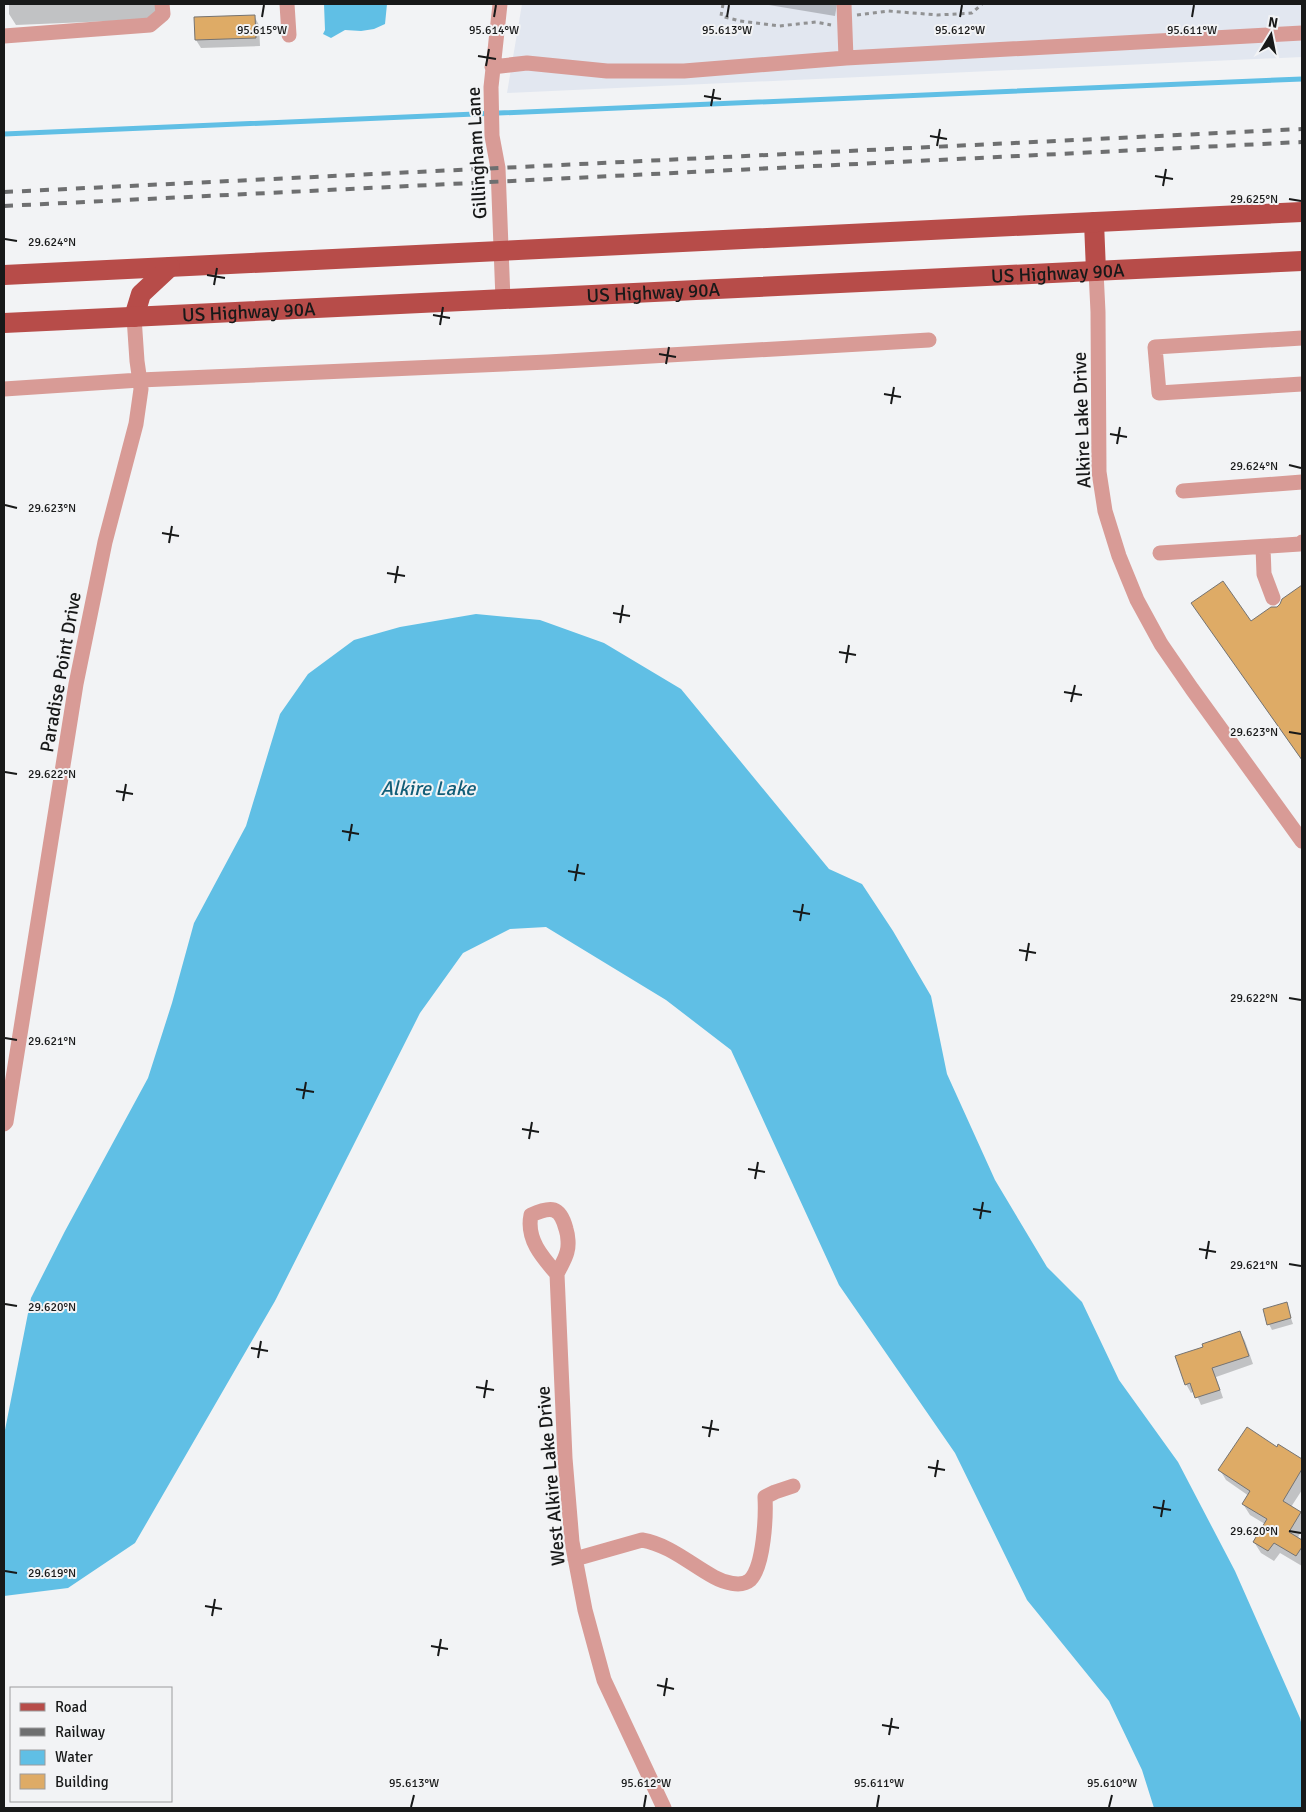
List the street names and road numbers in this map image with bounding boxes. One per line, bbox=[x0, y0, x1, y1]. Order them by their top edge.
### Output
street label: Gillingham Lane bbox=[462, 86, 492, 220]
street label: US Highway 90A bbox=[990, 258, 1126, 289]
street label: US Highway 90A bbox=[586, 278, 721, 308]
street label: US Highway 90A bbox=[181, 297, 317, 327]
street label: Alkire Lake Drive bbox=[1068, 351, 1096, 489]
street label: Paradise Point Drive bbox=[35, 590, 87, 754]
street label: West Alkire Lake Drive bbox=[531, 1385, 571, 1567]

